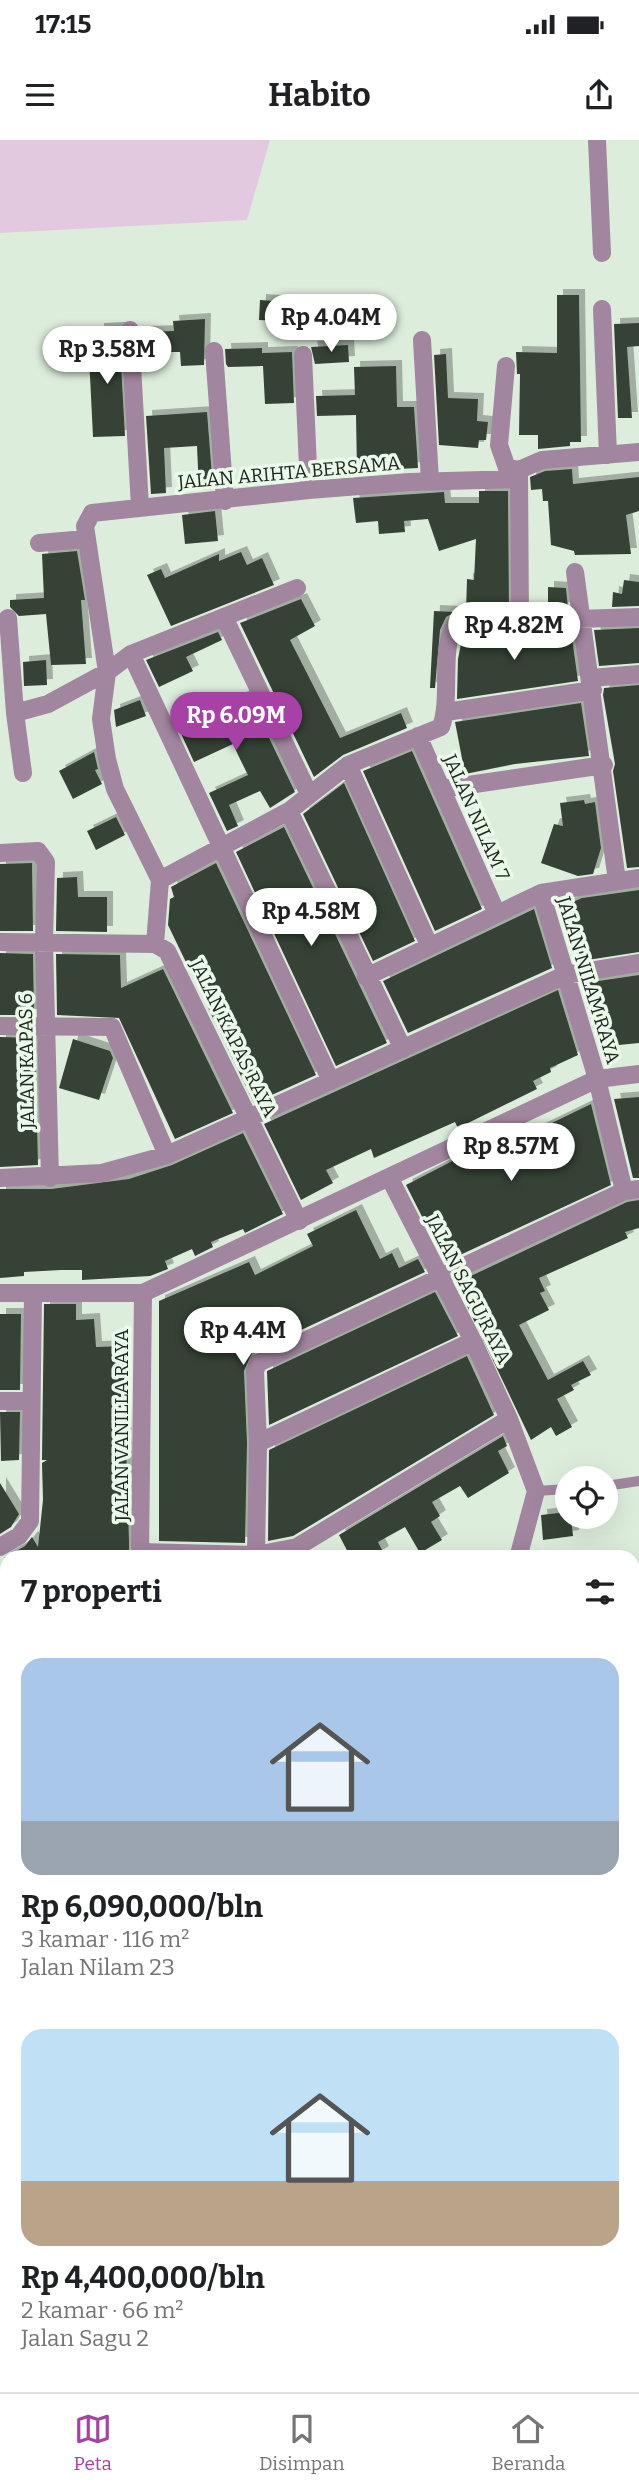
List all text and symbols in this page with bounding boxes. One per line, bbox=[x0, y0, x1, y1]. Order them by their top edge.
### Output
text: 17:15 bbox=[35, 9, 91, 40]
icon: menu bbox=[21, 76, 59, 114]
text: Habito bbox=[268, 76, 371, 114]
icon: share bbox=[580, 76, 618, 114]
pin: Rp 4.04M bbox=[259, 294, 403, 354]
text: Rp 4.04M bbox=[281, 303, 381, 331]
pin: Rp 3.58M bbox=[35, 327, 179, 386]
text: Rp 3.58M bbox=[58, 335, 156, 363]
street label: JALAN ARIHTA BERSAMA bbox=[176, 451, 402, 494]
pin: Rp 4.82M bbox=[442, 602, 586, 662]
text: Rp 4.82M bbox=[464, 611, 564, 639]
pin: Rp 6.09M bbox=[164, 692, 308, 752]
text: Rp 6.09M bbox=[186, 701, 286, 729]
street label: JALAN NILAM 7 bbox=[438, 750, 515, 884]
pin: Rp 4.58M bbox=[239, 888, 383, 948]
street label: JALAN NILAM RAYA bbox=[552, 893, 625, 1067]
text: Rp 4.58M bbox=[262, 897, 360, 925]
street label: JALAN KAPAS RAYA bbox=[185, 955, 282, 1121]
street label: JALAN KAPAS 6 bbox=[14, 993, 39, 1130]
pin: Rp 8.57M bbox=[439, 1124, 583, 1183]
text: Rp 8.57M bbox=[463, 1132, 559, 1160]
street label: JALAN SAGU RAYA bbox=[421, 1210, 516, 1368]
pin: Rp 4.4M bbox=[178, 1308, 308, 1367]
text: Rp 4.4M bbox=[200, 1316, 286, 1344]
street label: JALAN VANILLA RAYA bbox=[110, 1328, 133, 1522]
map controls bbox=[555, 1466, 618, 1529]
button: locate bbox=[555, 1466, 618, 1529]
icon: filters bbox=[581, 1573, 619, 1611]
text: 7 properti bbox=[21, 1574, 162, 1610]
icon: home bbox=[257, 1704, 383, 1830]
text: Rp 6,090,000/bln bbox=[21, 1889, 263, 1925]
text: 3 kamar · 116 m² bbox=[21, 1925, 189, 1953]
text: Jalan Nilam 23 bbox=[21, 1953, 175, 1981]
icon: home bbox=[257, 2075, 383, 2201]
text: Rp 4,400,000/bln bbox=[21, 2260, 265, 2296]
text: 2 kamar · 66 m² bbox=[21, 2296, 184, 2324]
text: Jalan Sagu 2 bbox=[21, 2324, 149, 2352]
tab: Peta bbox=[73, 2410, 112, 2475]
tab: Disimpan bbox=[259, 2410, 345, 2475]
tab: Beranda bbox=[491, 2410, 566, 2475]

